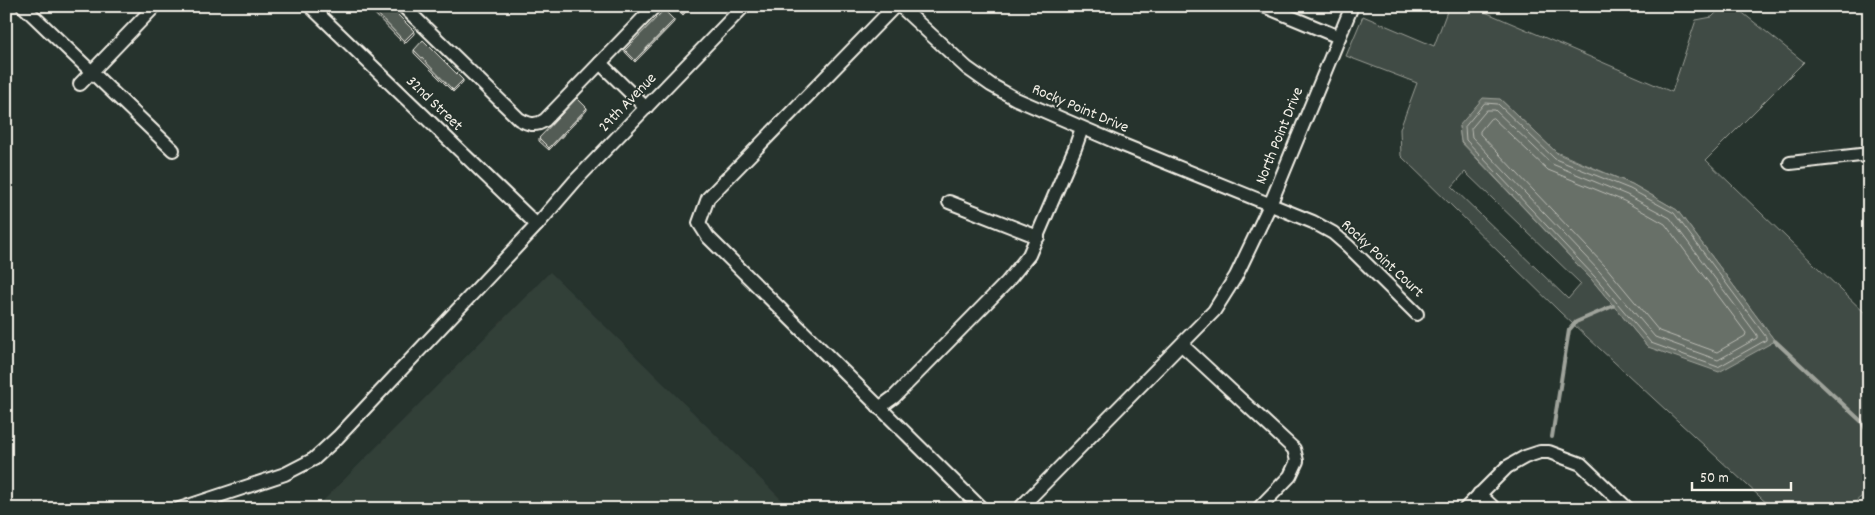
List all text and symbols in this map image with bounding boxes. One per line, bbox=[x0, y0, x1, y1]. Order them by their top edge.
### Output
street label: 29th Avenue bbox=[594, 68, 662, 138]
street label: 32nd Street bbox=[400, 71, 468, 137]
street label: Rocky Point Drive bbox=[1028, 78, 1132, 140]
street label: North Point Drive bbox=[1250, 84, 1310, 188]
street label: Rocky Point Court bbox=[1335, 214, 1429, 304]
scale bar bbox=[1692, 460, 1791, 492]
text: 50 m bbox=[1700, 468, 1729, 490]

